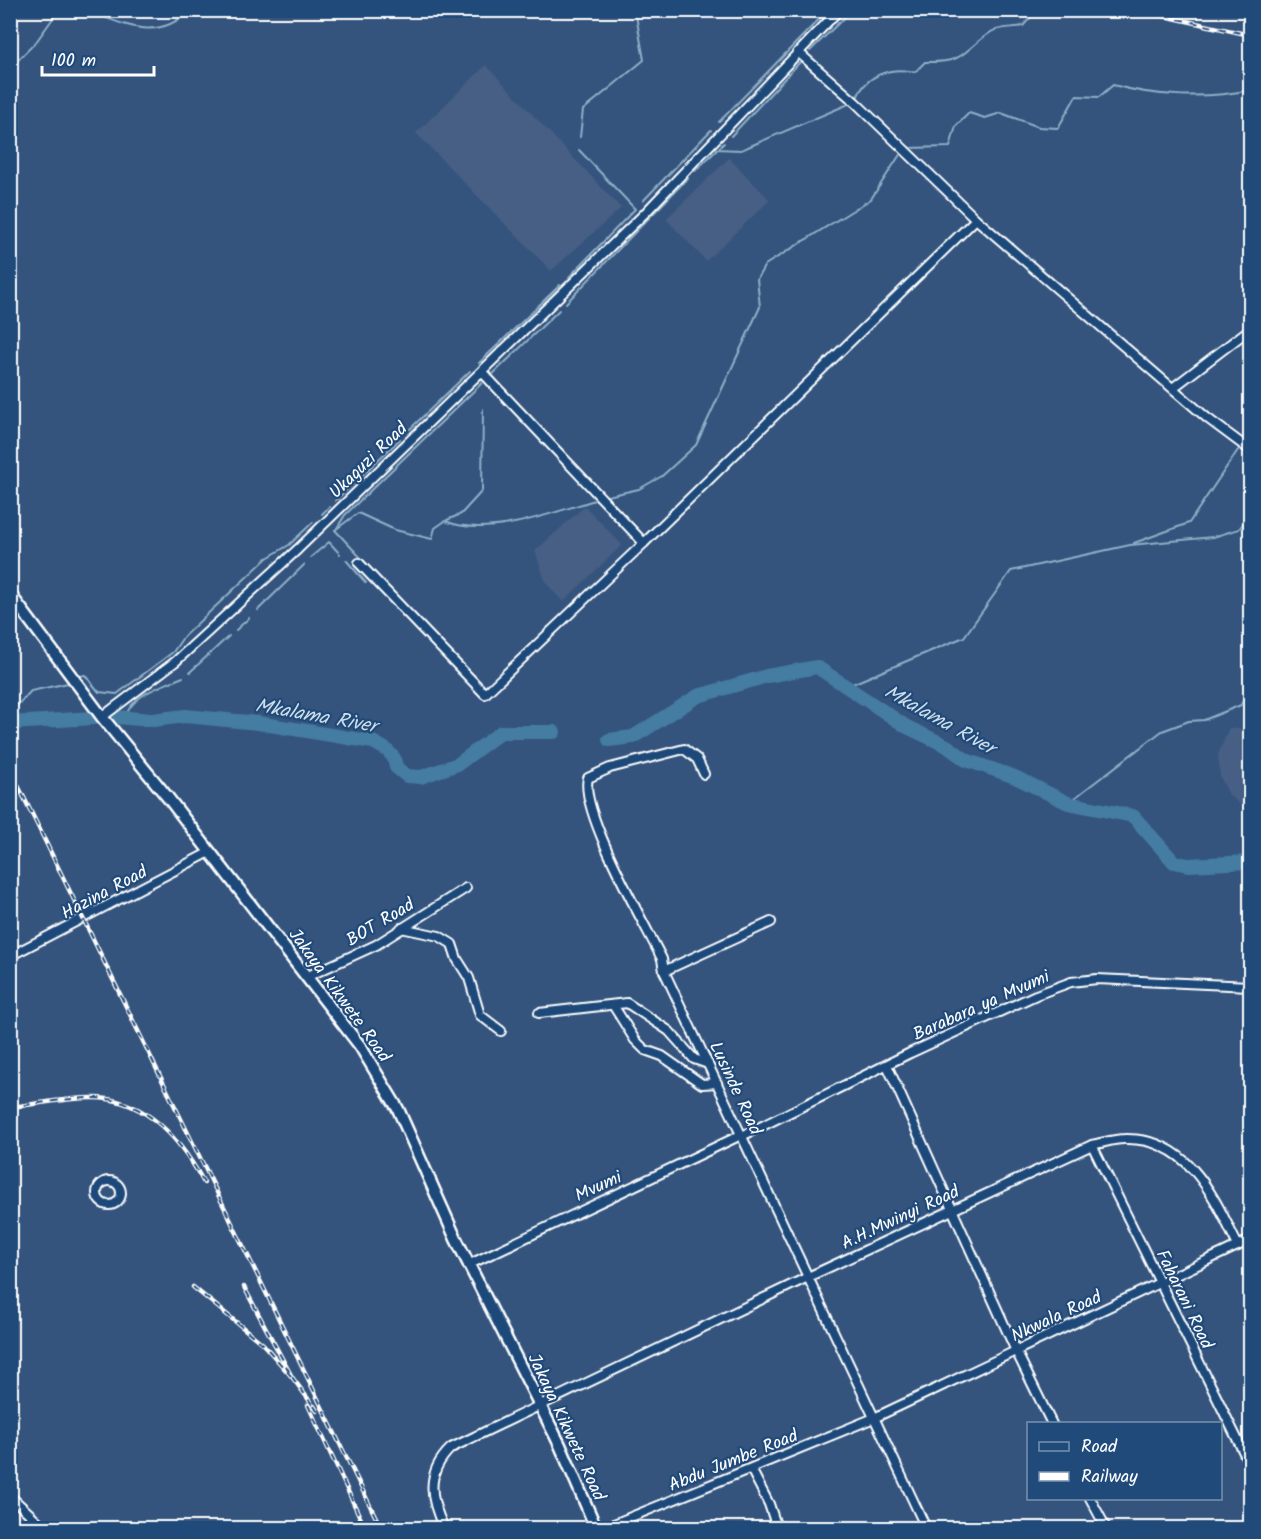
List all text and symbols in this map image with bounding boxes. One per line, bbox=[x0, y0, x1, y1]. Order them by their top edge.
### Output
scale bar bbox=[42, 39, 154, 77]
text: 100 m bbox=[51, 47, 96, 76]
street label: Ukaguzi Road bbox=[323, 415, 416, 506]
water label: Mkalama River bbox=[878, 677, 1004, 767]
water label: Mkalama River bbox=[252, 691, 383, 744]
street label: Hazina Road bbox=[56, 858, 154, 928]
street label: BOT Road bbox=[341, 891, 421, 955]
street label: Jakaya Kikwete Road bbox=[280, 923, 398, 1070]
street label: Barabara ya Mvumi bbox=[909, 963, 1055, 1050]
street label: Lusinde Road bbox=[700, 1037, 769, 1141]
street label: Mvumi bbox=[570, 1164, 628, 1211]
street label: A.H.Mwinyi Road bbox=[837, 1178, 966, 1258]
street label: Faharani Road bbox=[1147, 1245, 1221, 1355]
street label: Nkwala Road bbox=[1006, 1283, 1108, 1351]
street label: Jakaya Kikwete Road bbox=[519, 1349, 613, 1507]
street label: Abdu Jumbe Road bbox=[664, 1422, 804, 1501]
legend bbox=[1027, 1422, 1222, 1500]
text: Road bbox=[1081, 1433, 1118, 1462]
text: Railway bbox=[1081, 1463, 1138, 1492]

